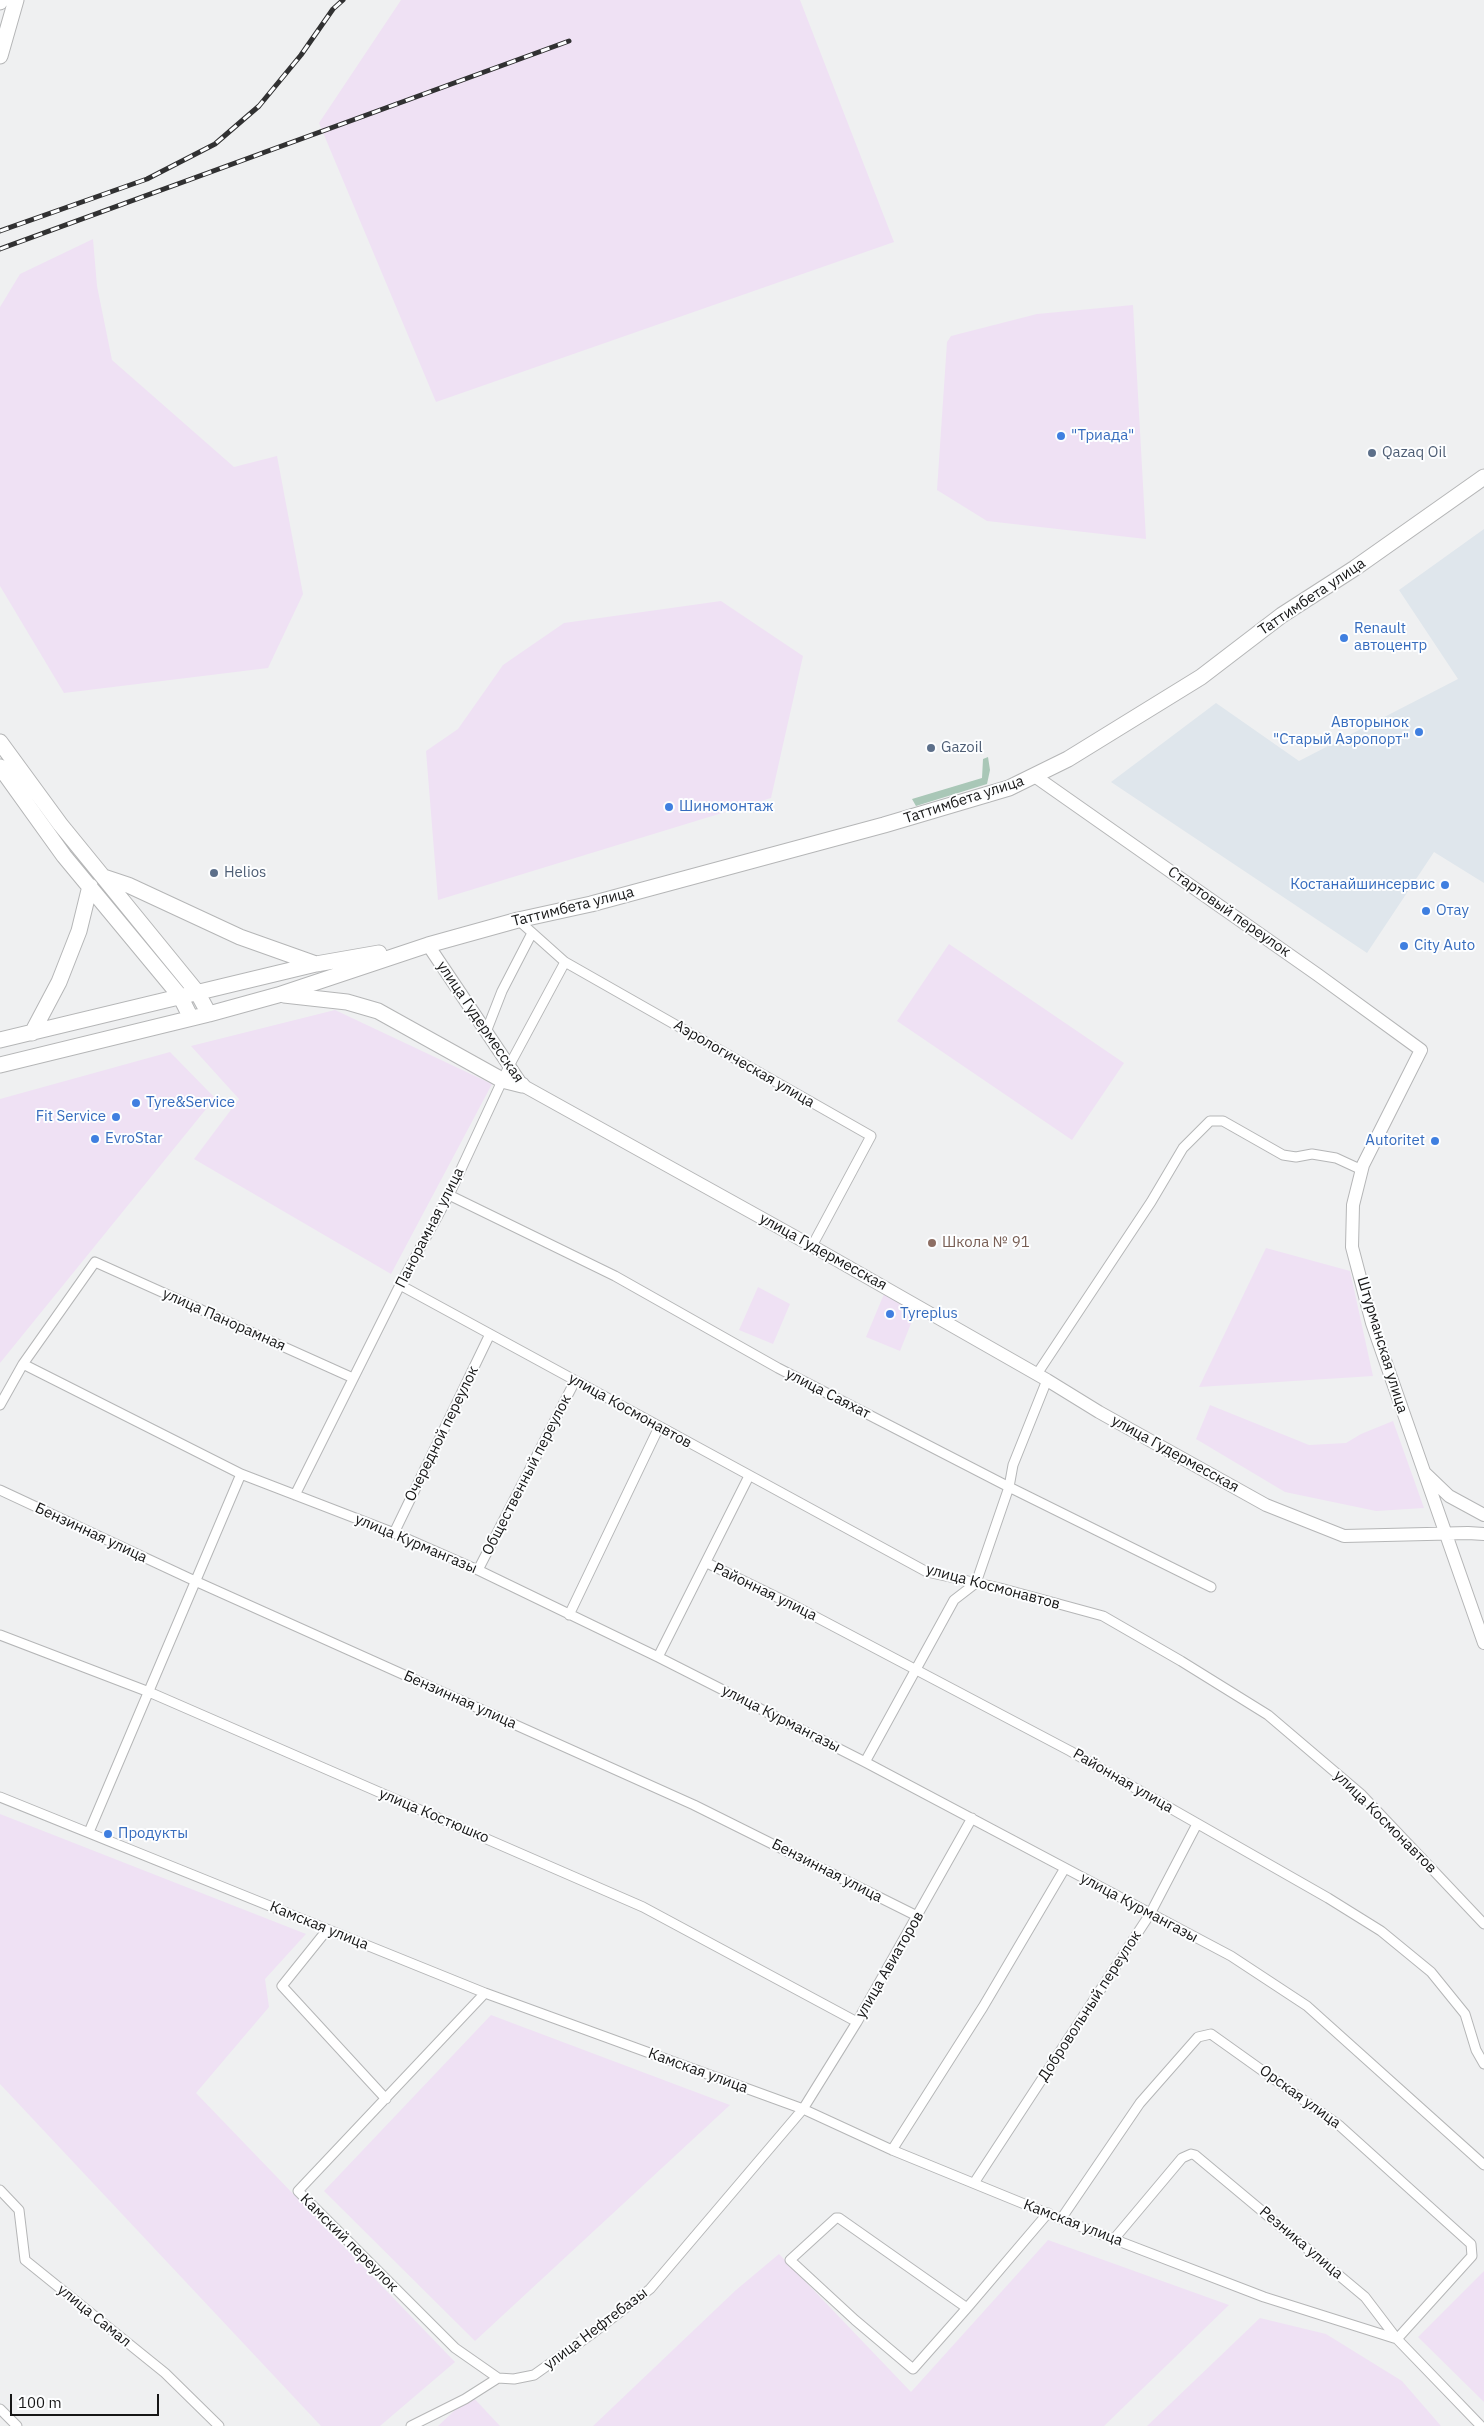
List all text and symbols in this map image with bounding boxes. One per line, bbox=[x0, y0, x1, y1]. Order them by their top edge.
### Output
place label: "Триада" bbox=[1071, 427, 1134, 445]
marker: "Триада" bbox=[1055, 430, 1067, 442]
place label: Qazaq Oil bbox=[1382, 444, 1446, 462]
marker: Qazaq Oil bbox=[1366, 447, 1378, 459]
street label: Таттимбета улица bbox=[1255, 555, 1369, 639]
place label: Renault автоцентр bbox=[1354, 620, 1427, 655]
marker: Renault автоцентр bbox=[1338, 632, 1350, 644]
place label: Авторынок "Старый Аэропорт" bbox=[1273, 714, 1409, 749]
marker: Авторынок "Старый Аэропорт" bbox=[1413, 726, 1425, 738]
place label: Gazoil bbox=[941, 739, 982, 757]
marker: Gazoil bbox=[925, 742, 937, 754]
street label: Таттимбета улица bbox=[902, 772, 1026, 828]
place label: Шиномонтаж bbox=[679, 798, 773, 816]
marker: Шиномонтаж bbox=[663, 801, 675, 813]
street label: Стартовый переулок bbox=[1164, 863, 1294, 961]
place label: Helios bbox=[224, 864, 266, 882]
marker: Helios bbox=[208, 867, 220, 879]
place label: Костанайшинсервис bbox=[1290, 876, 1435, 894]
marker: Костанайшинсервис bbox=[1439, 879, 1451, 891]
street label: Таттимбета улица bbox=[510, 883, 636, 931]
place label: Отау bbox=[1436, 902, 1469, 920]
marker: Отау bbox=[1420, 905, 1432, 917]
place label: City Auto bbox=[1414, 937, 1475, 955]
marker: City Auto bbox=[1398, 940, 1410, 952]
street label: улица Гудермесская bbox=[433, 958, 527, 1086]
street label: Аэрологическая улица bbox=[670, 1016, 818, 1112]
place label: Tyre&Service bbox=[146, 1094, 235, 1112]
marker: Tyre&Service bbox=[130, 1097, 142, 1109]
place label: Fit Service bbox=[36, 1108, 106, 1126]
marker: Fit Service bbox=[110, 1111, 122, 1123]
place label: EvroStar bbox=[105, 1130, 162, 1148]
place label: Autoritet bbox=[1365, 1132, 1425, 1150]
marker: EvroStar bbox=[89, 1133, 101, 1145]
marker: Autoritet bbox=[1429, 1135, 1441, 1147]
street label: Панорамная улица bbox=[392, 1165, 468, 1291]
street label: улица Гудермесская bbox=[756, 1209, 890, 1295]
place label: Школа № 91 bbox=[942, 1234, 1030, 1252]
marker: Школа № 91 bbox=[926, 1237, 938, 1249]
street label: Штурманская улица bbox=[1353, 1275, 1411, 1415]
street label: улица Панорамная bbox=[160, 1285, 288, 1355]
place label: Tyreplus bbox=[900, 1305, 958, 1323]
marker: Tyreplus bbox=[884, 1308, 896, 1320]
street label: Очередной переулок bbox=[401, 1363, 483, 1505]
street label: улица Саяхат bbox=[783, 1365, 873, 1423]
street label: улица Космонавтов bbox=[565, 1370, 695, 1452]
street label: Общественный переулок bbox=[479, 1392, 575, 1558]
street label: улица Гудермесская bbox=[1108, 1411, 1242, 1497]
street label: Бензинная улица bbox=[32, 1499, 150, 1567]
street label: улица Курмангазы bbox=[352, 1510, 480, 1578]
street label: Районная улица bbox=[710, 1559, 820, 1625]
street label: улица Космонавтов bbox=[924, 1560, 1062, 1614]
street label: Бензинная улица bbox=[401, 1667, 519, 1733]
street label: улица Курмангазы bbox=[719, 1681, 843, 1757]
street label: Районная улица bbox=[1070, 1745, 1176, 1817]
street label: улица Космонавтов bbox=[1330, 1767, 1440, 1877]
street label: улица Костюшко bbox=[376, 1785, 492, 1847]
place label: Продукты bbox=[118, 1825, 188, 1843]
marker: Продукты bbox=[102, 1828, 114, 1840]
street label: Бензинная улица bbox=[769, 1835, 885, 1907]
street label: улица Курмангазы bbox=[1077, 1869, 1201, 1947]
street label: Камская улица bbox=[267, 1898, 371, 1954]
street label: улица Авиаторов bbox=[852, 1908, 928, 2022]
street label: Добровольный переулок bbox=[1035, 1927, 1145, 2085]
street label: Камская улица bbox=[646, 2045, 750, 2097]
street label: Орская улица bbox=[1256, 2061, 1344, 2133]
street label: Камский переулок bbox=[296, 2190, 402, 2296]
street label: Камская улица bbox=[1021, 2196, 1125, 2250]
street label: Резника улица bbox=[1256, 2203, 1346, 2283]
street label: улица Самал bbox=[54, 2281, 134, 2351]
street label: улица Нефтебазы bbox=[541, 2284, 651, 2374]
scale bar bbox=[12, 2384, 161, 2416]
text: 100 m bbox=[18, 2393, 62, 2412]

